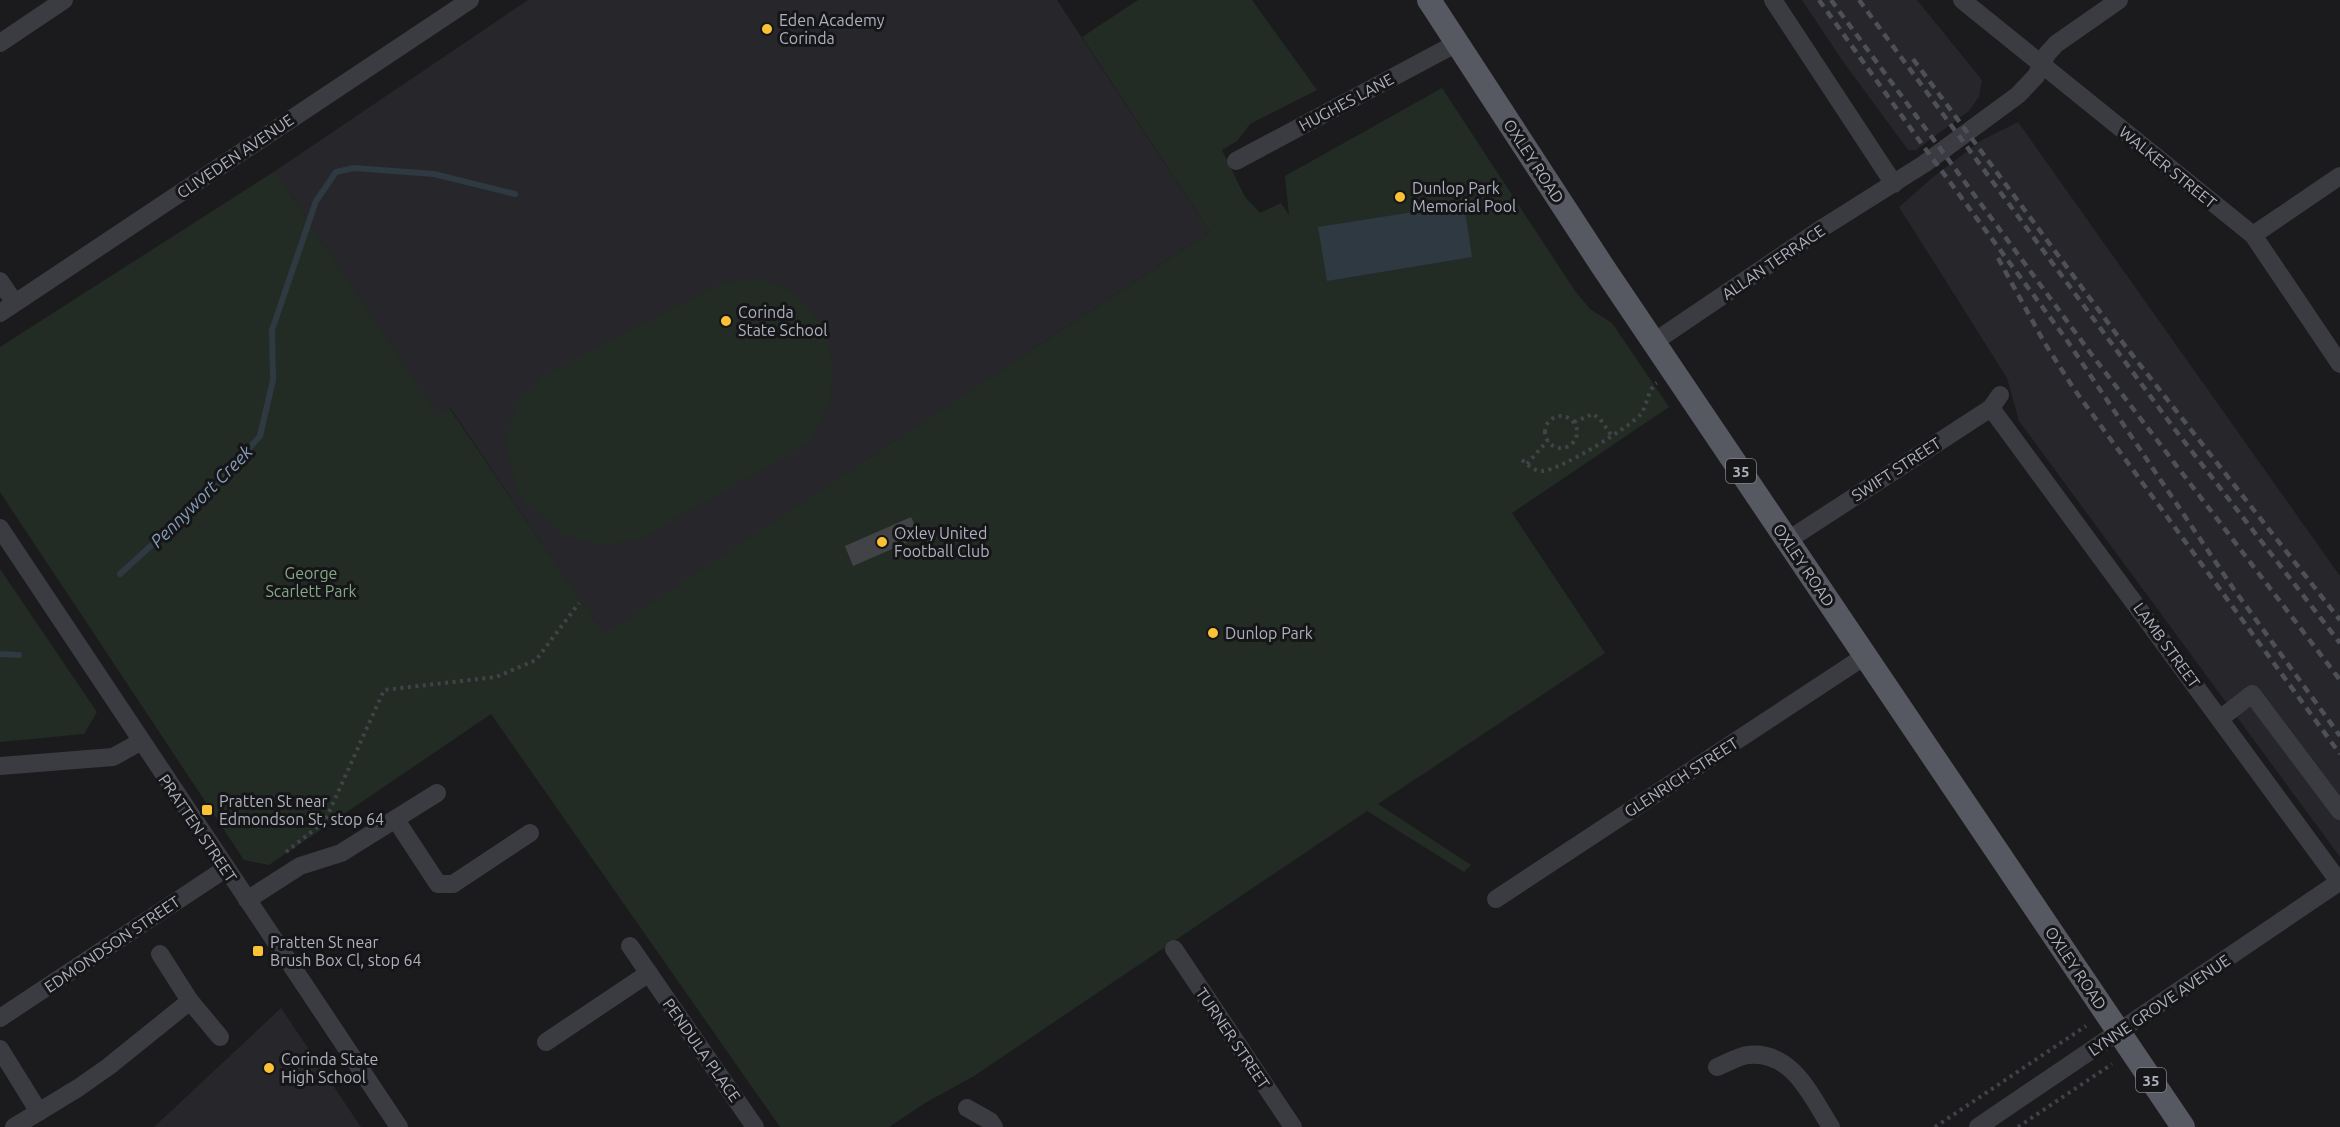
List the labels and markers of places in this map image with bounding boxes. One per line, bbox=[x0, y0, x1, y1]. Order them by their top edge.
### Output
place label: Eden Academy Corinda bbox=[779, 11, 885, 47]
marker: Eden Academy Corinda bbox=[760, 22, 774, 36]
place label: Dunlop Park Memorial Pool bbox=[1412, 179, 1516, 215]
marker: Dunlop Park Memorial Pool bbox=[1393, 190, 1407, 204]
place label: Corinda State School bbox=[738, 303, 828, 339]
marker: Corinda State School bbox=[719, 314, 733, 328]
place label: Oxley United Football Club bbox=[894, 524, 990, 560]
marker: Oxley United Football Club bbox=[875, 535, 889, 549]
place label: Dunlop Park bbox=[1225, 624, 1313, 642]
marker: Dunlop Park bbox=[1206, 626, 1220, 640]
place label: Pratten St near Edmondson St, stop 64 bbox=[219, 792, 384, 828]
marker: Pratten St near Edmondson St, stop 64 bbox=[200, 803, 214, 817]
place label: Pratten St near Brush Box Cl, stop 64 bbox=[270, 933, 422, 969]
marker: Pratten St near Brush Box Cl, stop 64 bbox=[251, 944, 265, 958]
place label: Corinda State High School bbox=[281, 1050, 378, 1086]
marker: Corinda State High School bbox=[262, 1061, 276, 1075]

